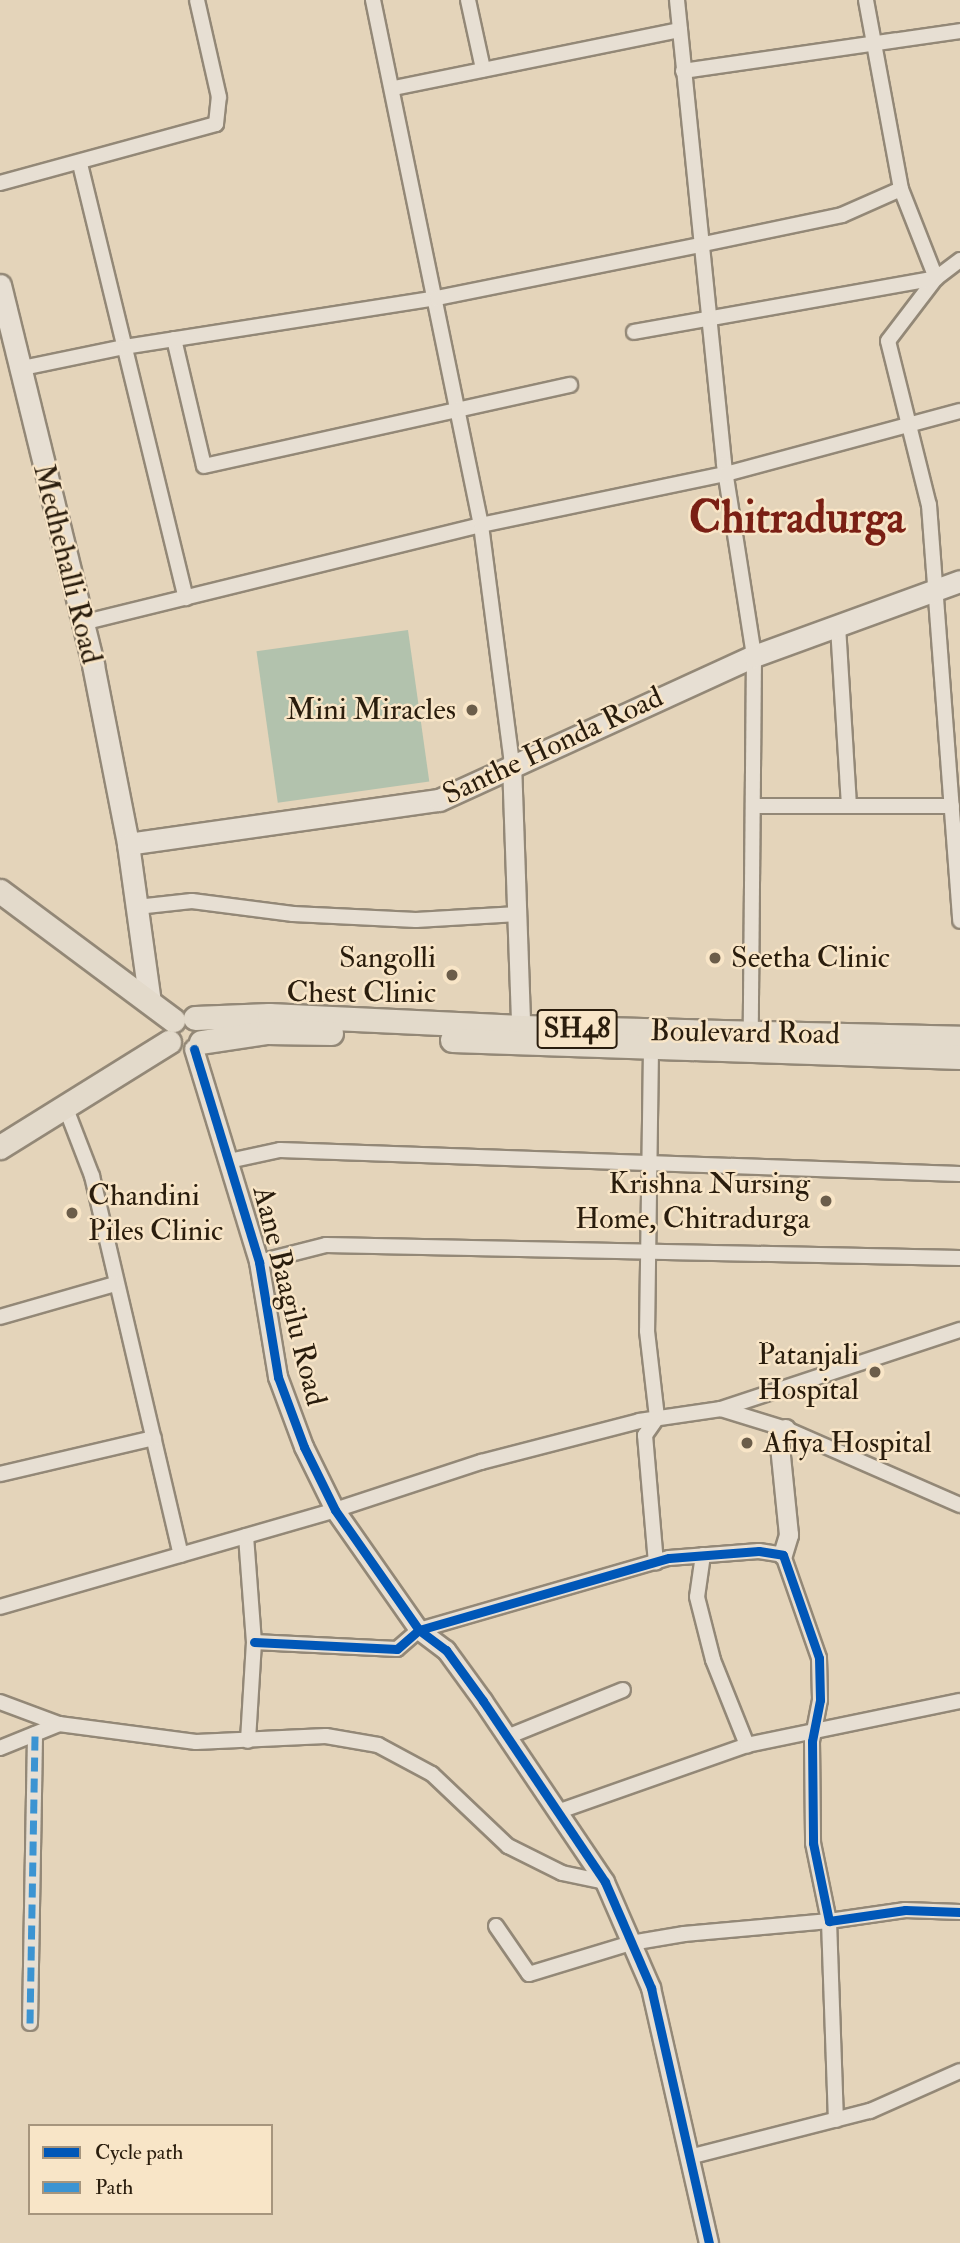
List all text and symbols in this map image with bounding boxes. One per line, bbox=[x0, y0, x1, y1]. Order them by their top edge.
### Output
street label: Medhehalli Road bbox=[25, 460, 109, 668]
district label: Chitradurga bbox=[689, 493, 905, 545]
street label: Santhe Honda Road bbox=[437, 679, 669, 813]
place label: Mini Miracles bbox=[286, 692, 456, 728]
marker: Mini Miracles bbox=[462, 700, 482, 720]
place label: Sangolli Chest Clinic bbox=[286, 940, 436, 1010]
place label: Seetha Clinic bbox=[731, 940, 890, 976]
marker: Seetha Clinic bbox=[705, 948, 725, 968]
marker: Sangolli Chest Clinic bbox=[442, 965, 462, 985]
road number: SH48 bbox=[535, 1004, 619, 1054]
street label: Boulevard Road bbox=[650, 1013, 840, 1053]
place label: Krishna Nursing Home, Chitradurga bbox=[575, 1166, 810, 1236]
place label: Chandini Piles Clinic bbox=[88, 1178, 223, 1248]
street label: Aane Baagilu Road bbox=[244, 1183, 334, 1409]
marker: Krishna Nursing Home, Chitradurga bbox=[816, 1191, 836, 1211]
marker: Chandini Piles Clinic bbox=[62, 1203, 82, 1223]
place label: Patanjali Hospital bbox=[757, 1337, 859, 1408]
marker: Patanjali Hospital bbox=[865, 1362, 885, 1382]
place label: Afiya Hospital bbox=[763, 1425, 932, 1461]
marker: Afiya Hospital bbox=[737, 1433, 757, 1453]
legend bbox=[28, 2124, 273, 2215]
text: Cycle path bbox=[95, 2139, 183, 2166]
text: Path bbox=[95, 2174, 133, 2201]

